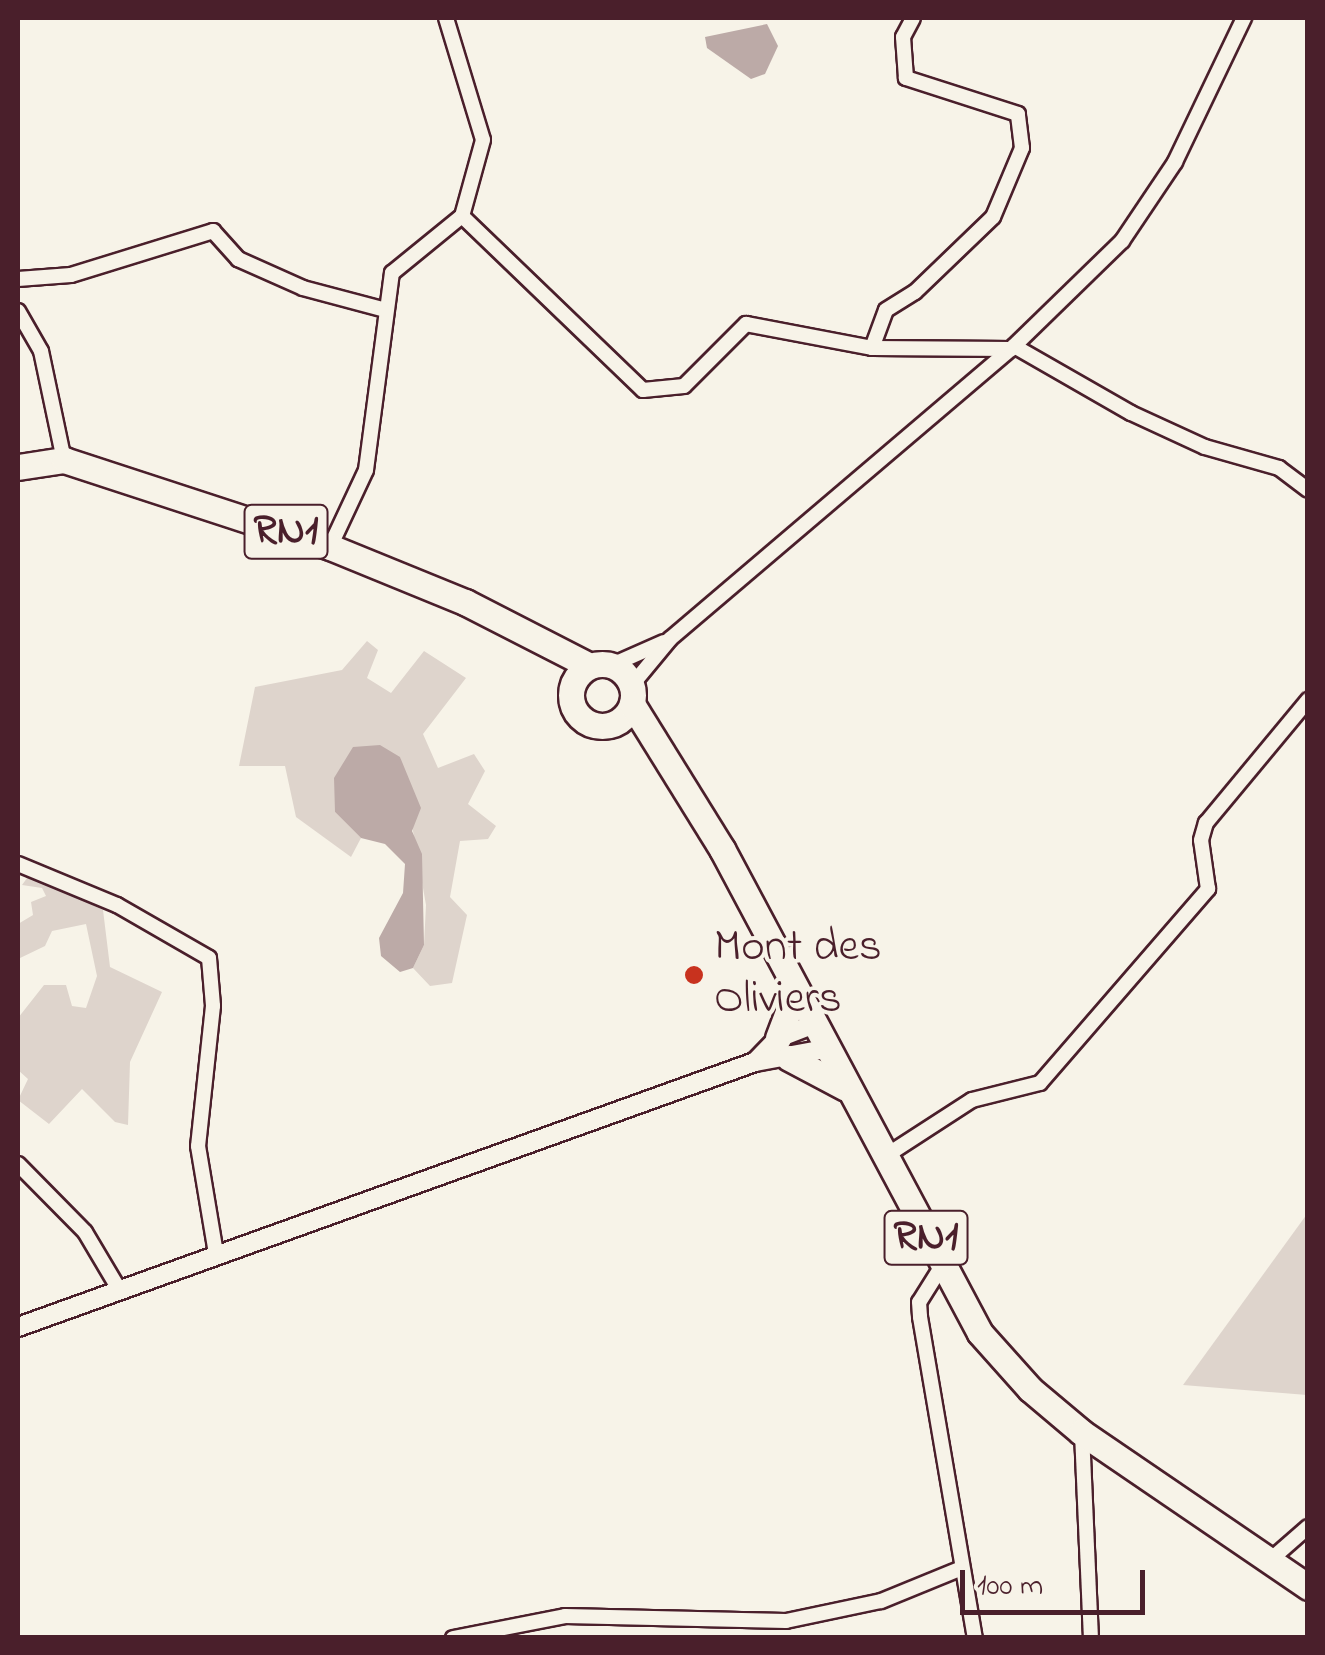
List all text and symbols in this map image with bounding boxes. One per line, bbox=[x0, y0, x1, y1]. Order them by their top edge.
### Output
road number: RN1 bbox=[244, 495, 328, 569]
place label: Mont des Oliviers bbox=[714, 922, 882, 1028]
marker: Mont des Oliviers bbox=[683, 964, 705, 986]
road number: RN1 bbox=[884, 1201, 968, 1275]
scale bar bbox=[965, 1550, 1150, 1612]
text: 100 m bbox=[977, 1565, 1043, 1609]

